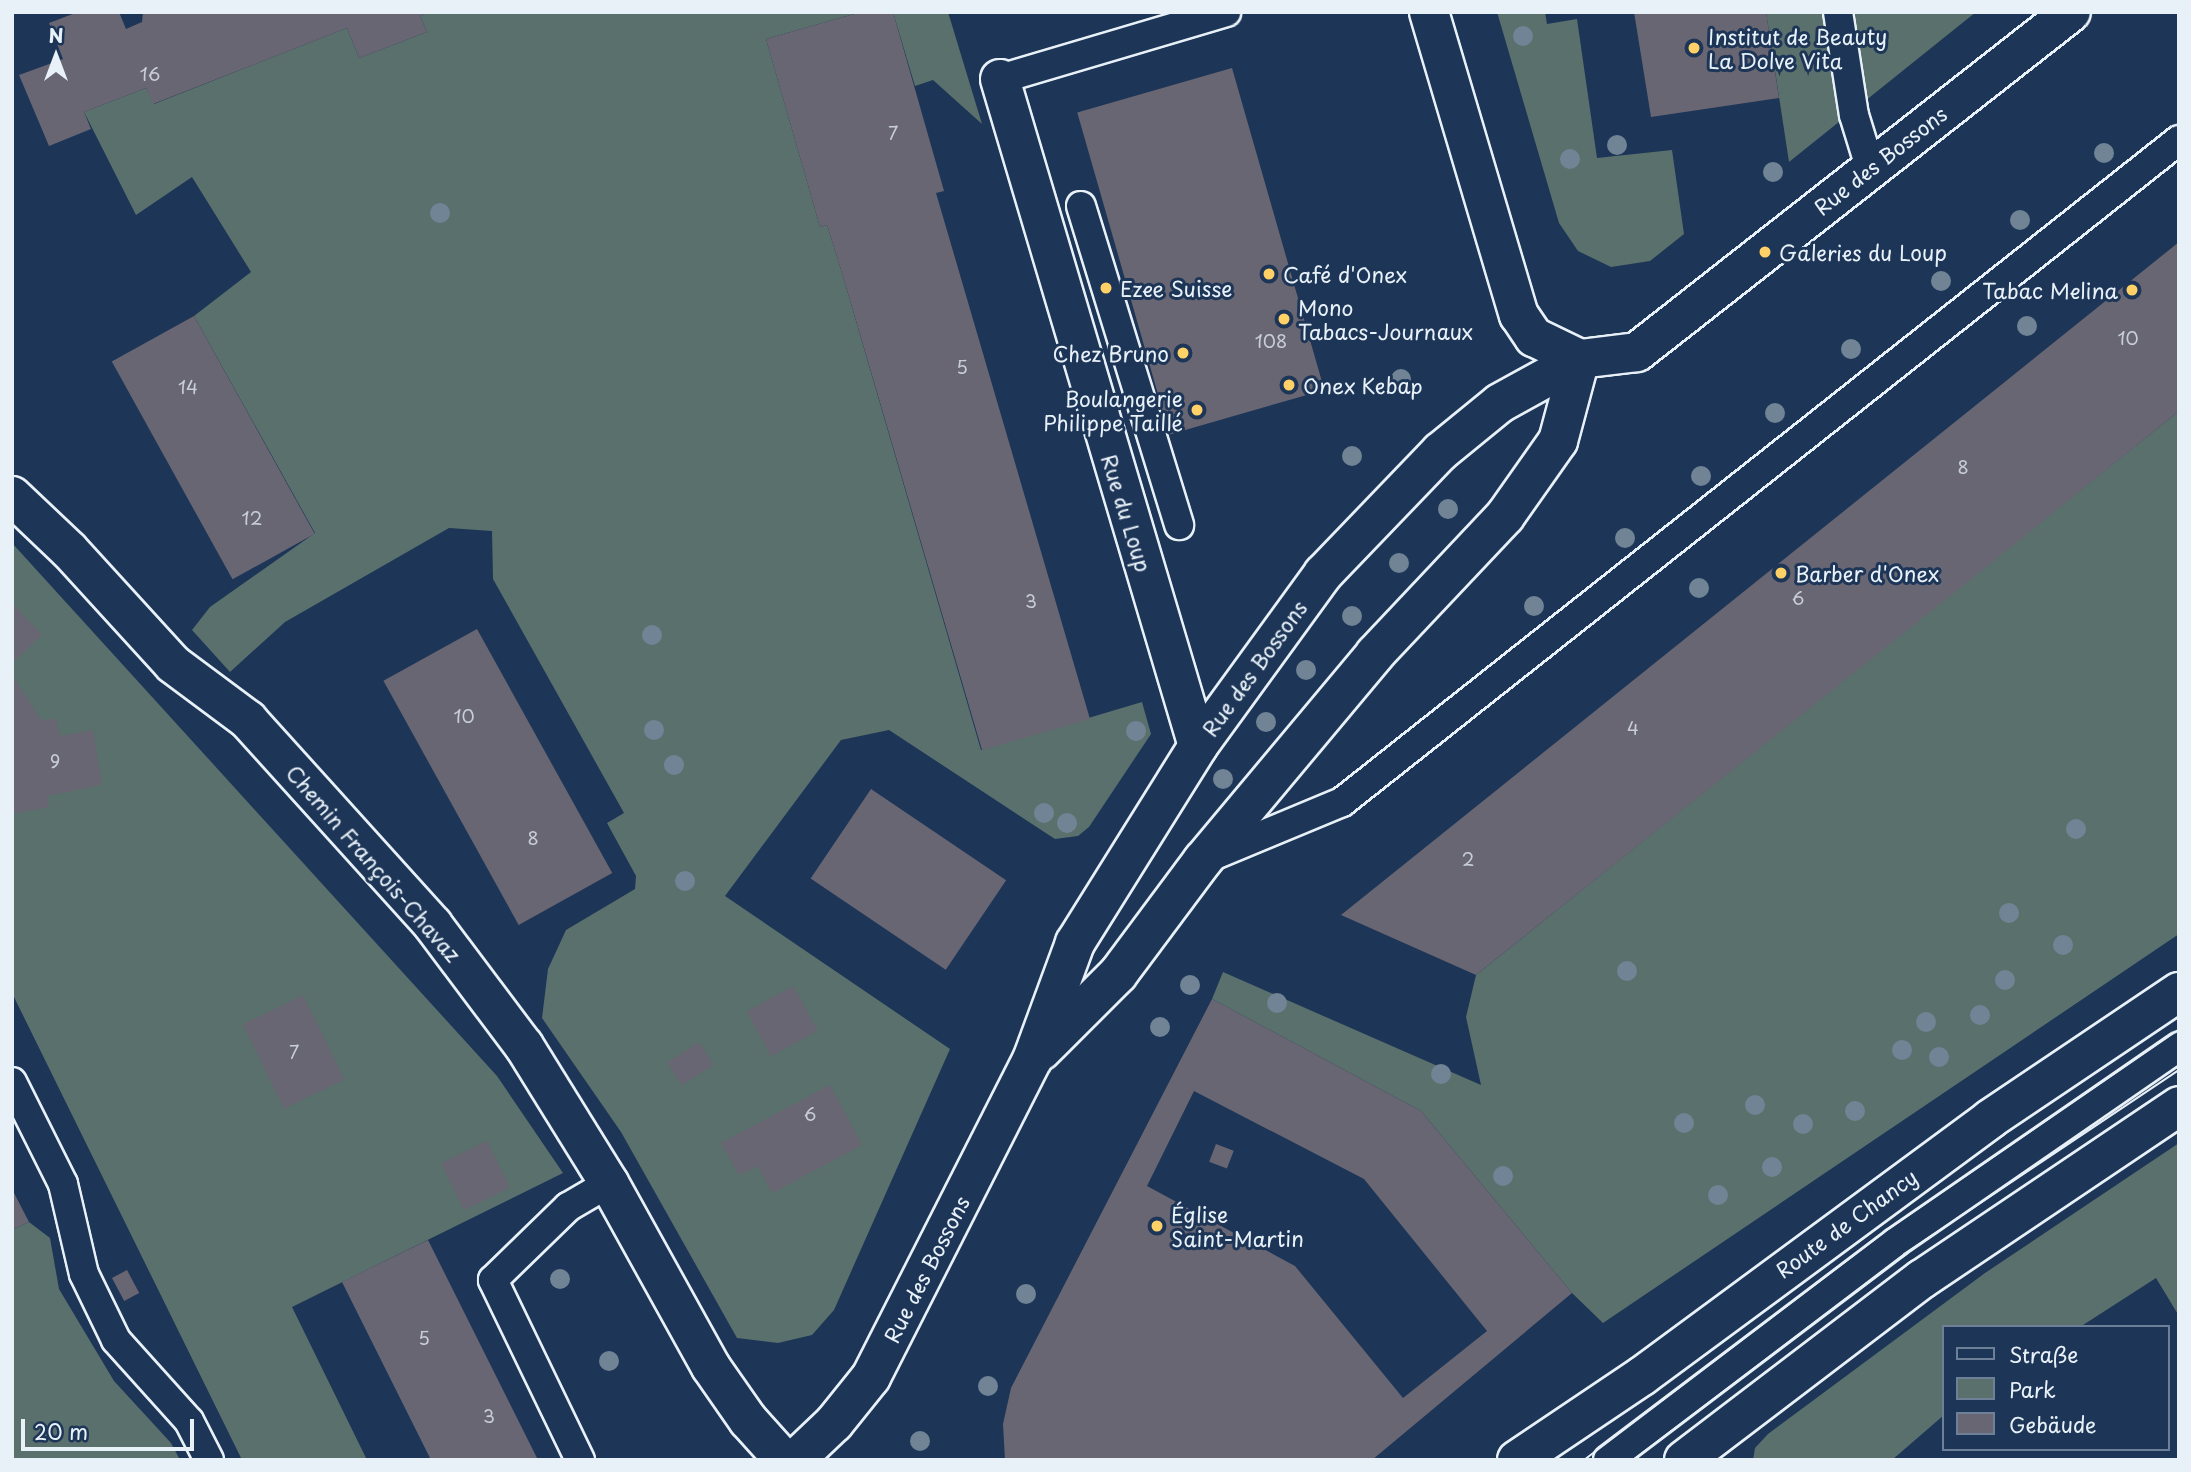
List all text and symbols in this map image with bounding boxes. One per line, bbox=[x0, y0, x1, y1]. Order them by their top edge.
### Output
north arrow bbox=[21, 21, 91, 91]
text: N bbox=[48, 21, 64, 49]
place label: Institut de Beauty La Dolve Vita bbox=[1708, 23, 1890, 73]
marker: Institut de Beauty La Dolve Vita bbox=[1686, 40, 1702, 56]
house number: 16 bbox=[140, 63, 160, 85]
street label: Rue des Bossons bbox=[1807, 99, 1953, 221]
house number: 7 bbox=[888, 122, 898, 144]
place label: Galeries du Loup bbox=[1779, 239, 1949, 265]
marker: Galeries du Loup bbox=[1757, 244, 1773, 260]
place label: Café d'Onex bbox=[1283, 261, 1406, 287]
marker: Café d'Onex bbox=[1261, 266, 1277, 282]
place label: Ezee Suisse bbox=[1120, 275, 1235, 301]
place label: Tabac Melina bbox=[1983, 277, 2118, 303]
marker: Ezee Suisse bbox=[1098, 280, 1114, 296]
marker: Tabac Melina bbox=[2124, 282, 2140, 298]
place label: Mono Tabacs-Journaux bbox=[1298, 294, 1473, 344]
marker: Mono Tabacs-Journaux bbox=[1276, 311, 1292, 327]
house number: 10 bbox=[2117, 327, 2139, 349]
house number: 108 bbox=[1255, 330, 1287, 352]
place label: Chez Bruno bbox=[1052, 340, 1169, 366]
marker: Chez Bruno bbox=[1175, 345, 1191, 361]
house number: 5 bbox=[956, 356, 968, 378]
place label: Onex Kebap bbox=[1303, 372, 1423, 398]
house number: 14 bbox=[178, 376, 198, 398]
marker: Onex Kebap bbox=[1281, 377, 1297, 393]
place label: Boulangerie Philippe Taillé bbox=[1044, 385, 1183, 435]
marker: Boulangerie Philippe Taillé bbox=[1189, 402, 1205, 418]
street label: Rue du Loup bbox=[1097, 450, 1157, 576]
house number: 8 bbox=[1957, 456, 1969, 478]
house number: 12 bbox=[242, 507, 262, 529]
place label: Barber d'Onex bbox=[1795, 560, 1941, 586]
marker: Barber d'Onex bbox=[1773, 565, 1789, 581]
house number: 6 bbox=[1792, 587, 1804, 609]
house number: 3 bbox=[1025, 590, 1037, 612]
street label: Rue des Bossons bbox=[1195, 594, 1313, 742]
house number: 10 bbox=[453, 705, 475, 727]
house number: 4 bbox=[1627, 717, 1639, 739]
house number: 9 bbox=[50, 750, 60, 772]
street label: Chemin François-Chavaz bbox=[282, 760, 466, 966]
house number: 8 bbox=[527, 827, 539, 849]
house number: 2 bbox=[1462, 848, 1474, 870]
house number: 7 bbox=[289, 1041, 299, 1063]
house number: 6 bbox=[804, 1103, 816, 1125]
street label: Route de Chancy bbox=[1770, 1163, 1922, 1283]
street label: Rue des Bossons bbox=[877, 1190, 975, 1348]
place label: Église Saint-Martin bbox=[1171, 1201, 1304, 1251]
marker: Église Saint-Martin bbox=[1149, 1218, 1165, 1234]
legend bbox=[1942, 1325, 2170, 1451]
house number: 5 bbox=[418, 1327, 430, 1349]
text: Straße bbox=[2009, 1338, 2078, 1370]
text: Park bbox=[2009, 1373, 2056, 1405]
house number: 3 bbox=[483, 1405, 495, 1427]
scale bar bbox=[24, 1406, 198, 1450]
text: Gebäude bbox=[2009, 1408, 2096, 1440]
text: 20 m bbox=[34, 1415, 88, 1447]

